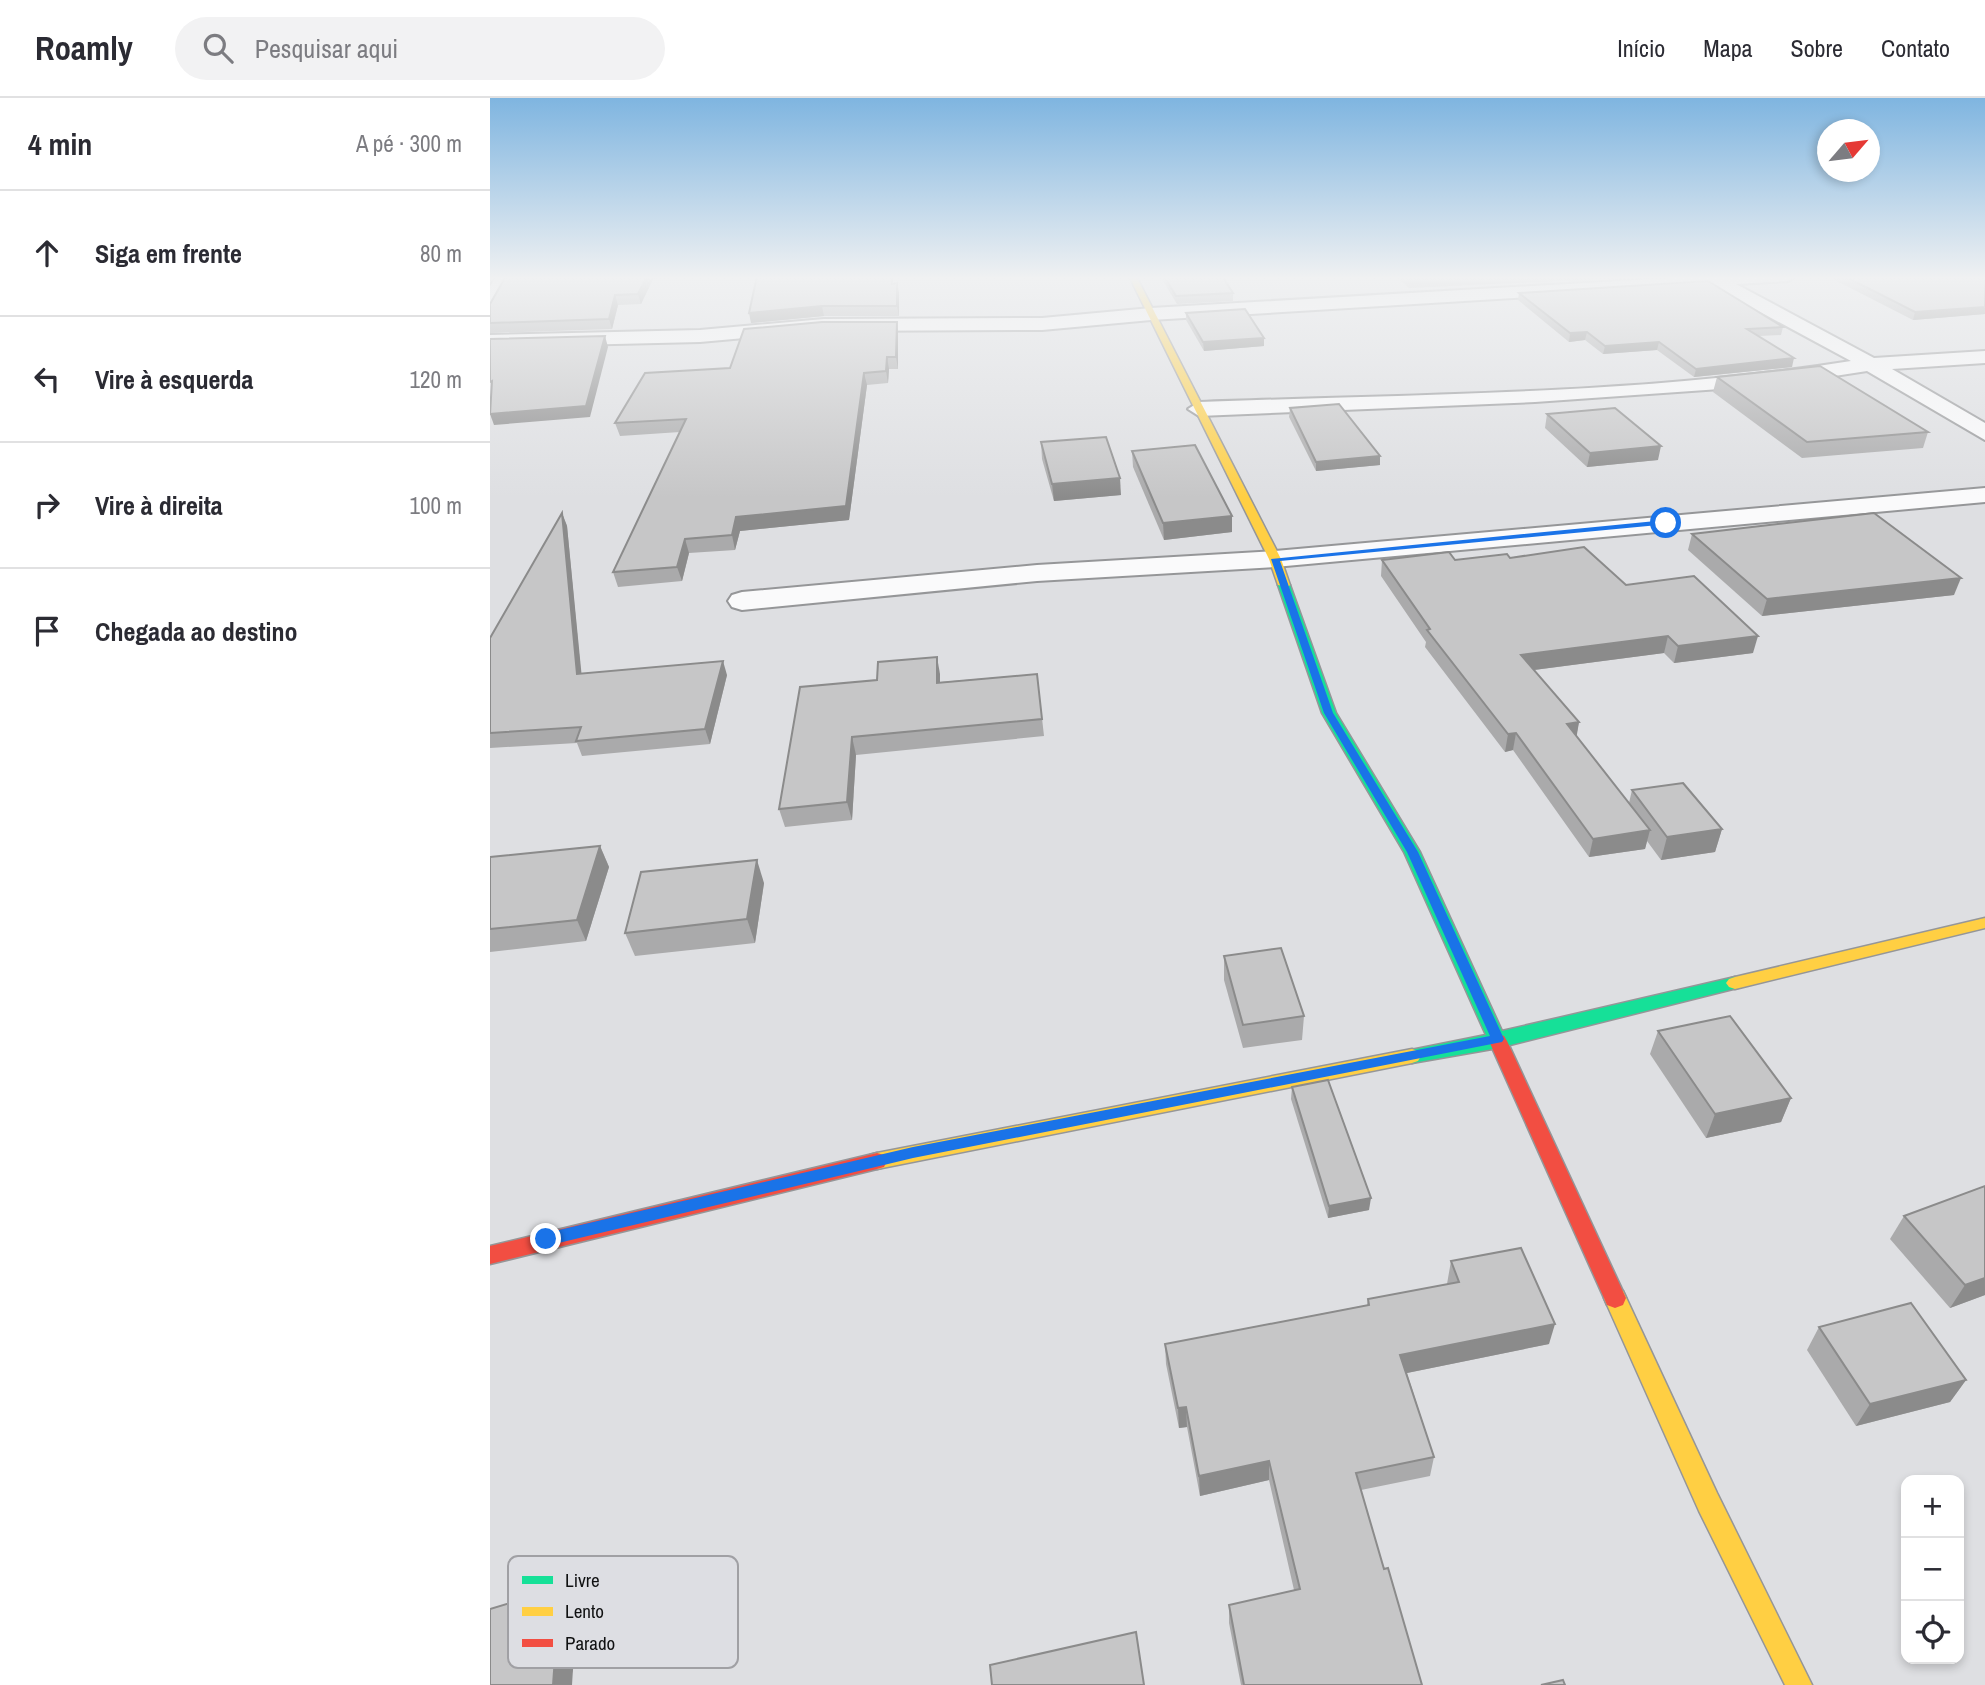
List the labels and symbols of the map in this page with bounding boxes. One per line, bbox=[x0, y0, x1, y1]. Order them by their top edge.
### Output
north arrow bbox=[1817, 119, 1880, 182]
route start bbox=[1650, 507, 1681, 538]
route end bbox=[530, 1223, 561, 1254]
legend bbox=[508, 1556, 738, 1668]
text: Livre bbox=[565, 1567, 600, 1593]
text: Lento bbox=[565, 1598, 604, 1624]
text: Parado bbox=[565, 1630, 615, 1656]

